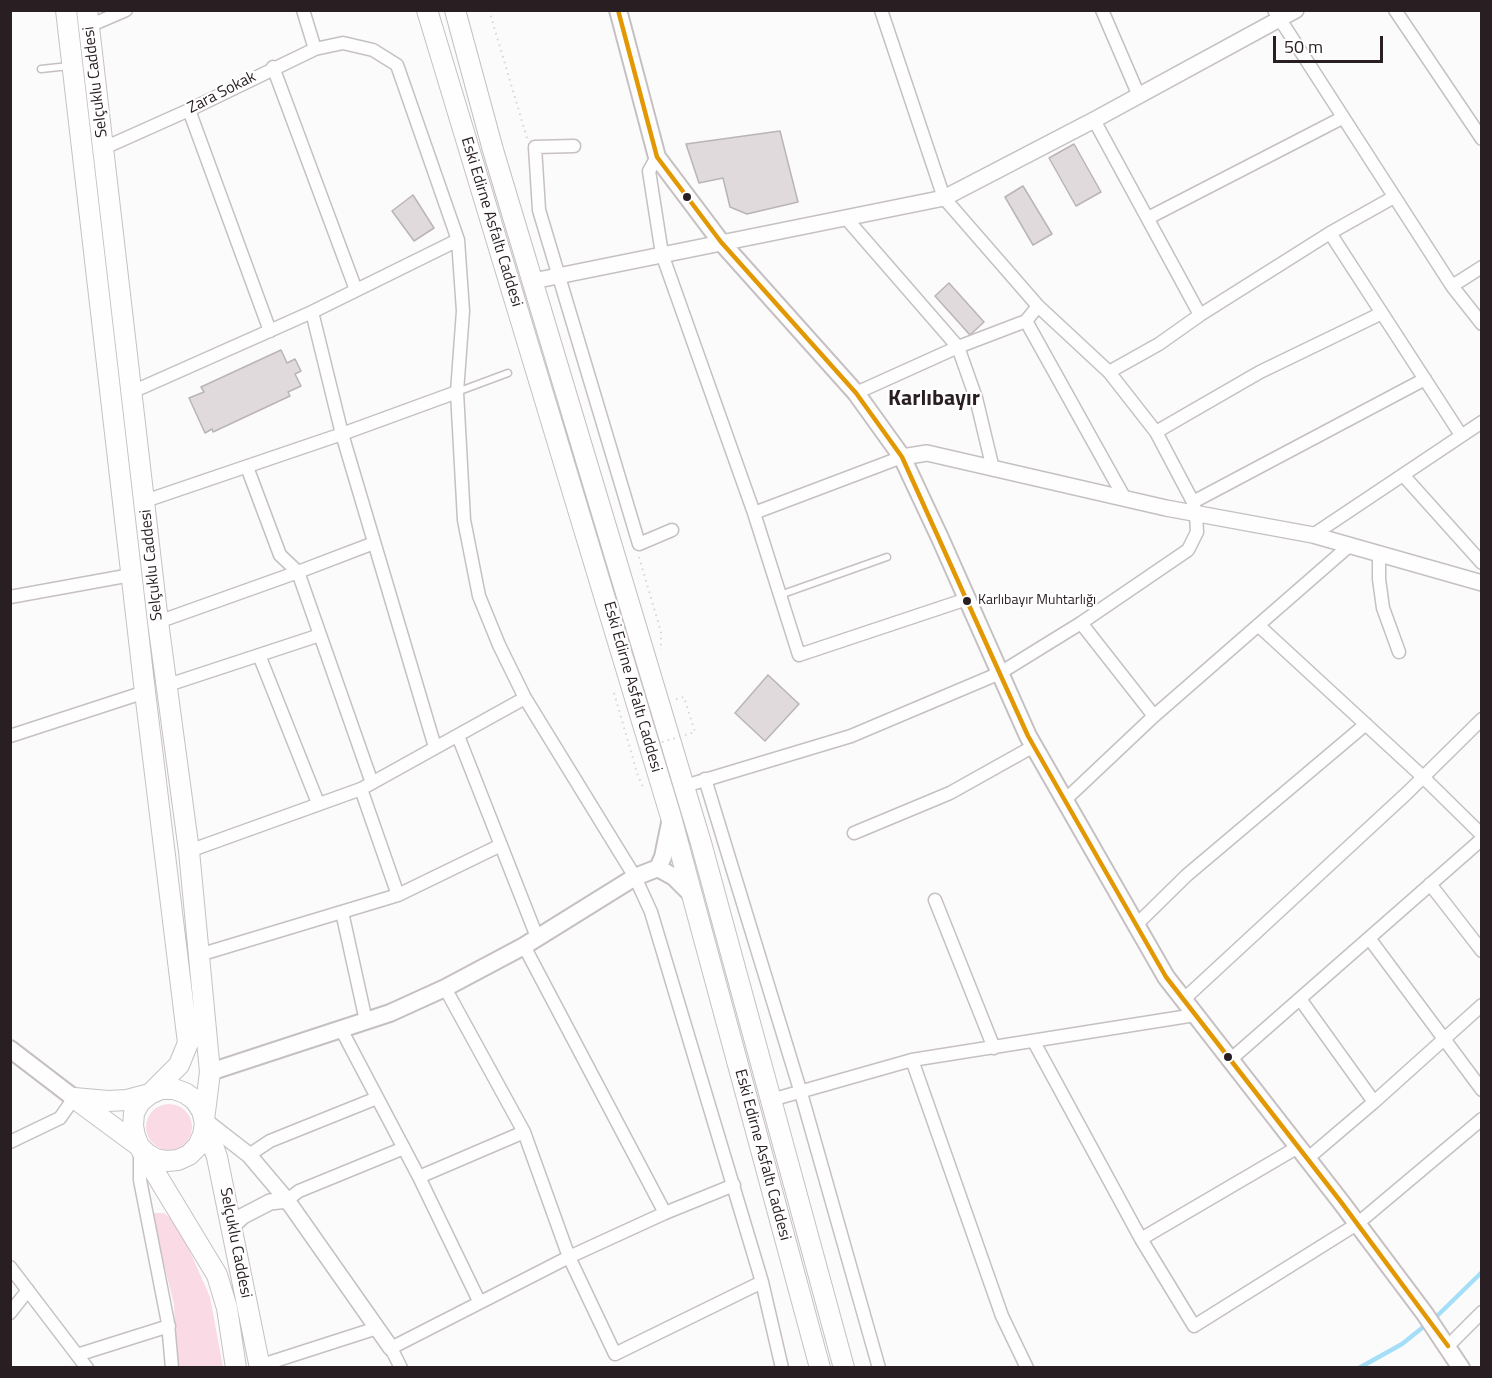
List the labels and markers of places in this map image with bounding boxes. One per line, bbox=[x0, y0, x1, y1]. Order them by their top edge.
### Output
unlabelled marker bbox=[681, 191, 693, 203]
place label: Karlıbayır Muhtarlığı bbox=[978, 593, 1096, 609]
marker: Karlıbayır Muhtarlığı bbox=[961, 595, 973, 607]
unlabelled marker bbox=[1222, 1051, 1234, 1063]

